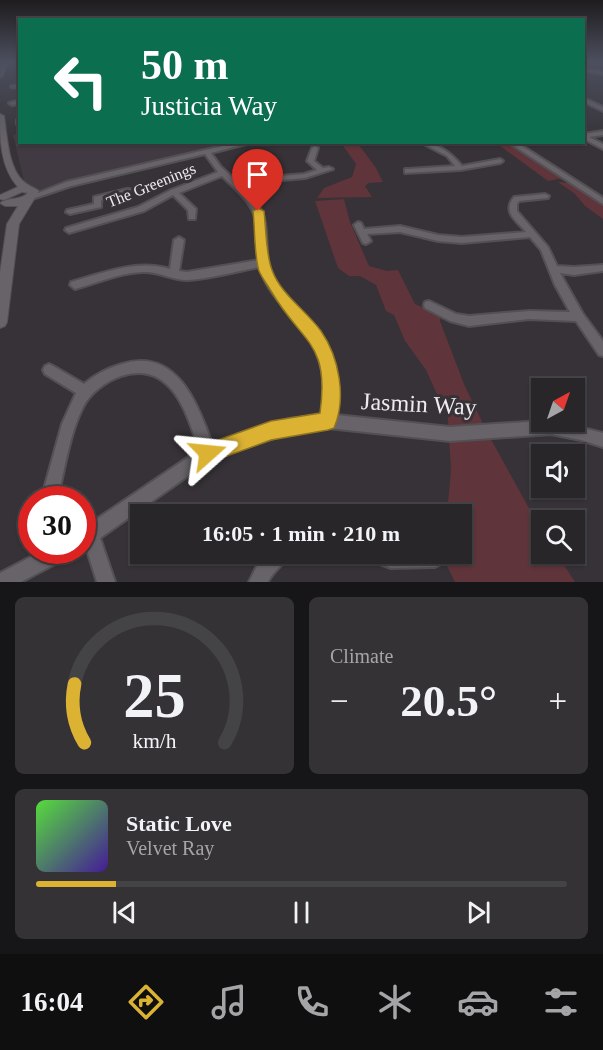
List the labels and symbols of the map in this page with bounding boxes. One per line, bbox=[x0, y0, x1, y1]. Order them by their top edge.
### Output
pin bbox=[232, 149, 283, 211]
street label: The Greenings bbox=[104, 159, 198, 212]
north arrow bbox=[531, 378, 585, 432]
street label: Jasmin Way bbox=[361, 388, 477, 420]
position arrow bbox=[176, 421, 240, 485]
speed limit sign: 30 bbox=[18, 486, 96, 564]

